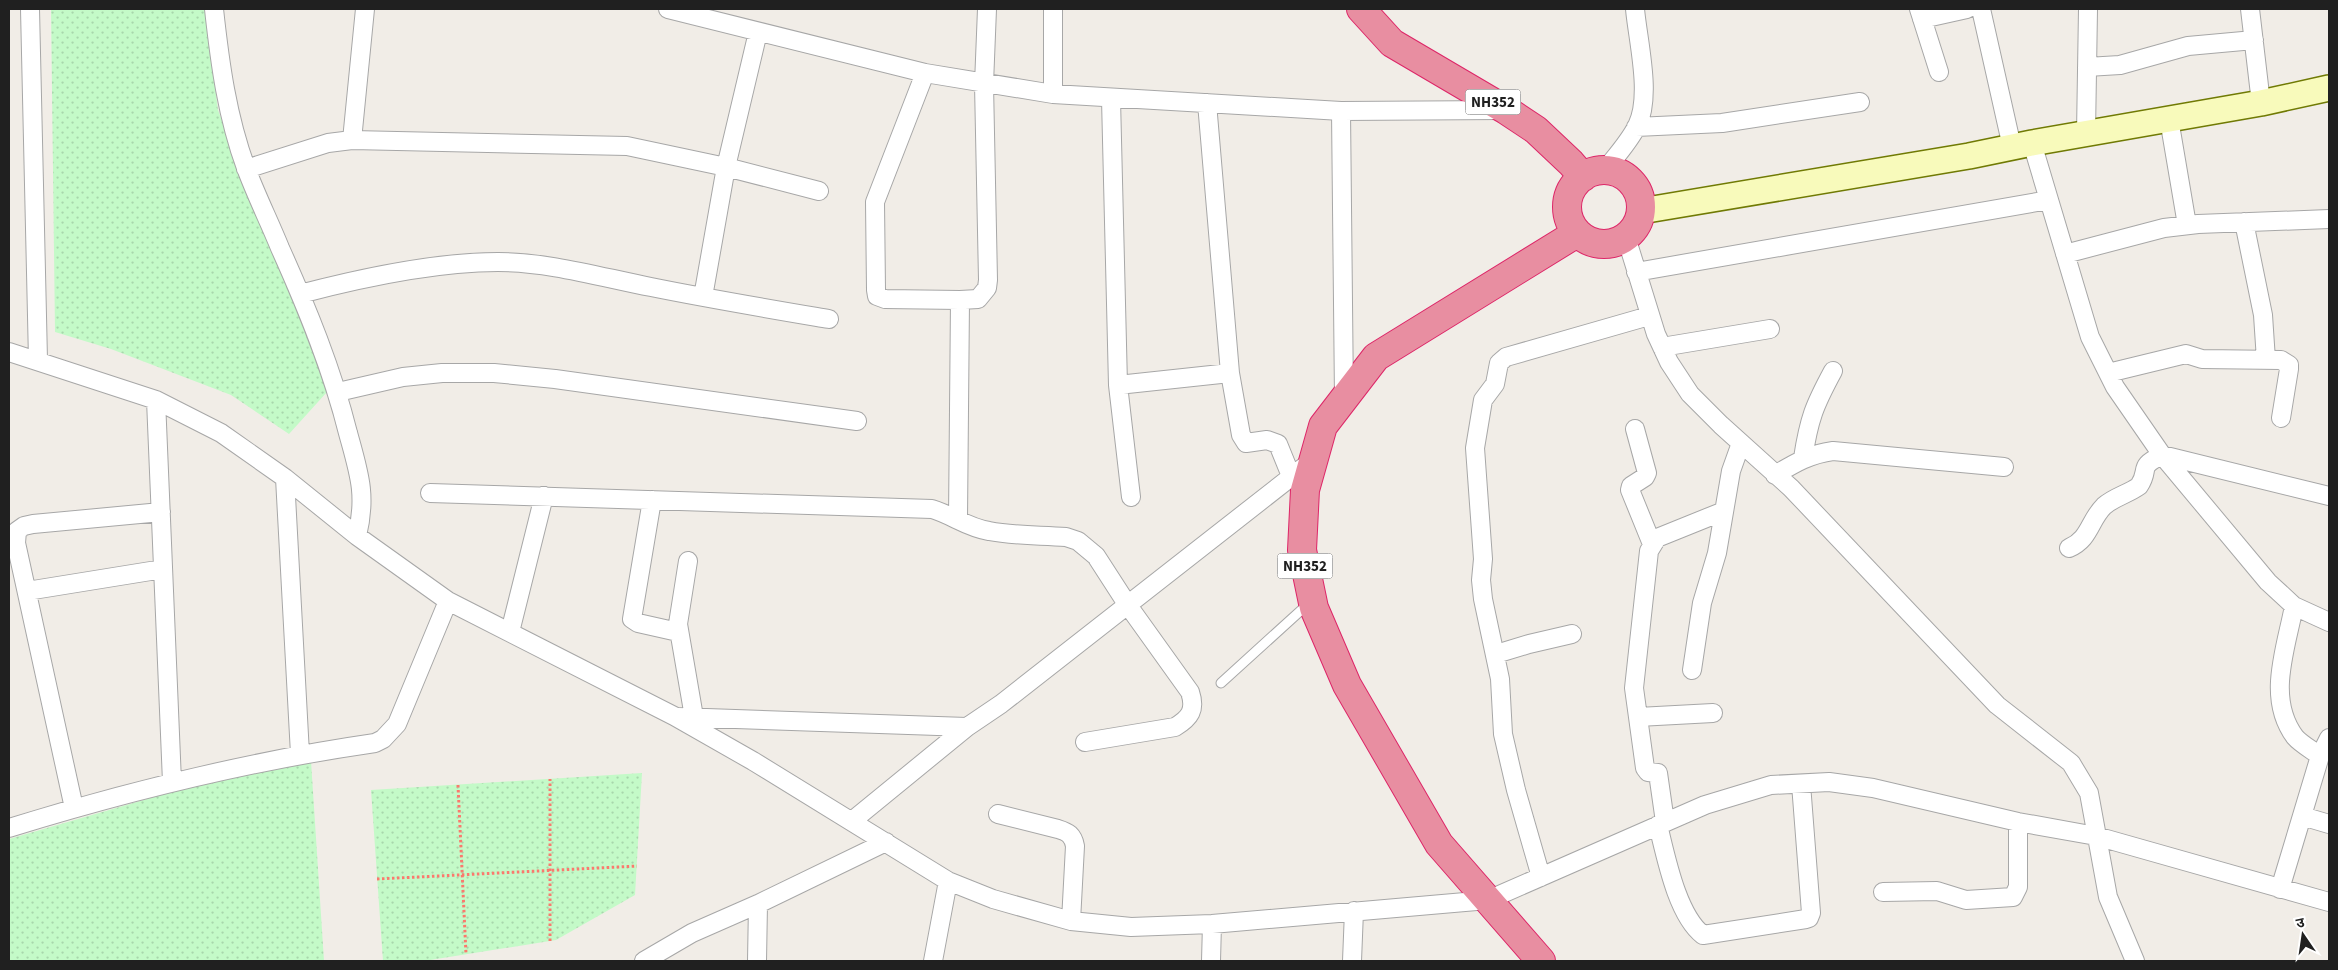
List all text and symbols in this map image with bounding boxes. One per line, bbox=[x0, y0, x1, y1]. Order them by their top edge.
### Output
road number: NH352 bbox=[1466, 90, 1520, 114]
road number: NH352 bbox=[1278, 554, 1332, 578]
north arrow bbox=[2278, 910, 2328, 960]
text: उ bbox=[2294, 912, 2307, 934]

